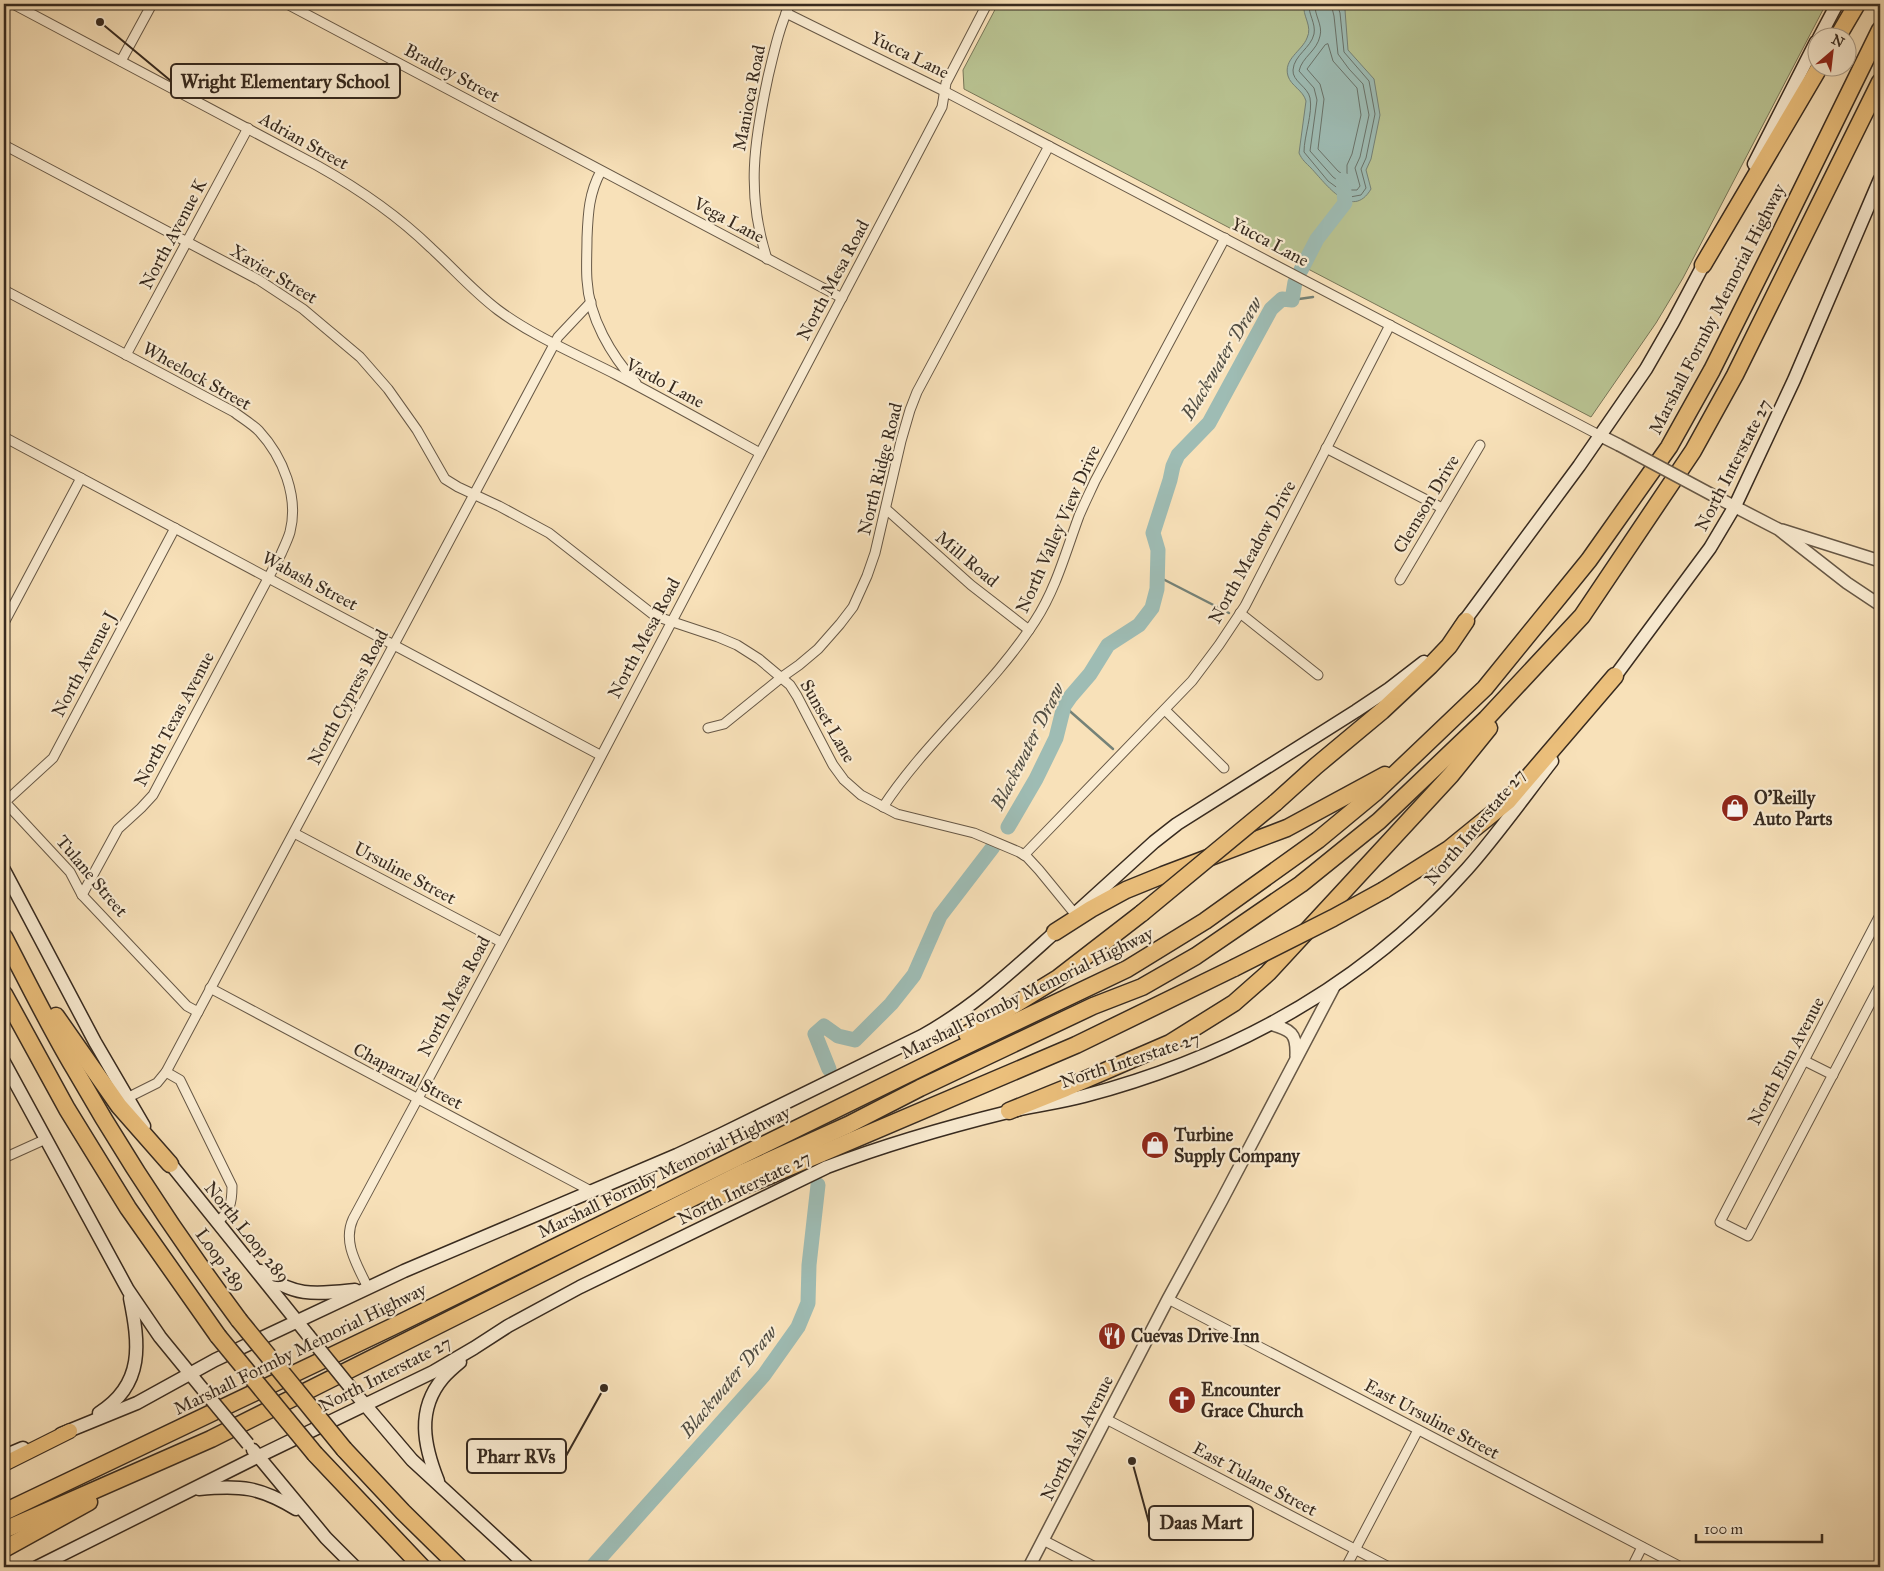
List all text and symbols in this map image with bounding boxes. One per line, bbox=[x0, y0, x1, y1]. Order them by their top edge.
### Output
street label: Yucca Lane bbox=[867, 27, 953, 83]
north arrow bbox=[1806, 28, 1856, 78]
text: N bbox=[1829, 31, 1847, 51]
street label: Bradley Street bbox=[401, 39, 504, 108]
street label: Manioca Road bbox=[728, 43, 770, 153]
callout: Wright Elementary School bbox=[171, 64, 400, 98]
text: Wright Elementary School bbox=[180, 70, 390, 94]
street label: Adrian Street bbox=[255, 107, 353, 175]
street label: North Avenue K bbox=[135, 174, 212, 293]
street label: Marshall Formby Memorial Highway bbox=[1644, 180, 1791, 438]
street label: Vega Lane bbox=[689, 192, 768, 249]
street label: Yucca Lane bbox=[1228, 212, 1312, 272]
street label: North Mesa Road bbox=[792, 216, 874, 344]
street label: Xavier Street bbox=[226, 239, 322, 309]
water label: Blackwater Draw bbox=[1175, 292, 1268, 424]
street label: Wheelock Street bbox=[139, 337, 256, 415]
street label: Vardo Lane bbox=[621, 353, 708, 413]
street label: North Interstate 27 bbox=[1690, 395, 1776, 535]
street label: North Ridge Road bbox=[853, 400, 908, 538]
street label: North Valley View Drive bbox=[1011, 442, 1105, 616]
street label: Clemson Drive bbox=[1388, 451, 1464, 557]
street label: North Meadow Drive bbox=[1204, 477, 1300, 627]
street label: Mill Road bbox=[931, 526, 1003, 592]
street label: Wabash Street bbox=[258, 547, 362, 616]
street label: North Mesa Road bbox=[603, 574, 685, 702]
street label: North Avenue J bbox=[47, 607, 122, 721]
street label: North Cypress Road bbox=[303, 626, 393, 768]
street label: North Texas Avenue bbox=[129, 648, 219, 790]
street label: Sunset Lane bbox=[795, 676, 861, 766]
water label: Blackwater Draw bbox=[985, 678, 1070, 814]
street label: North Interstate 27 bbox=[1420, 764, 1530, 890]
place label: O'Reilly Auto Parts bbox=[1753, 787, 1833, 830]
shop icon: O'Reilly Auto Parts bbox=[1720, 793, 1750, 823]
street label: Tulane Street bbox=[51, 831, 133, 922]
street label: Ursuline Street bbox=[350, 837, 460, 909]
street label: Marshall Formby Memorial Highway bbox=[897, 922, 1158, 1065]
street label: North Mesa Road bbox=[413, 932, 495, 1060]
street label: North Elm Avenue bbox=[1743, 993, 1829, 1129]
street label: North Interstate 27 bbox=[1057, 1027, 1203, 1093]
street label: Chaparral Street bbox=[349, 1038, 467, 1114]
street label: Marshall Formby Memorial Highway bbox=[534, 1101, 795, 1244]
place label: Turbine Supply Company bbox=[1173, 1124, 1301, 1168]
shop icon: Turbine Supply Company bbox=[1140, 1130, 1170, 1160]
street label: North Interstate 27 bbox=[674, 1146, 814, 1230]
street label: North Loop 289 bbox=[200, 1177, 294, 1287]
street label: Loop 289 bbox=[191, 1224, 251, 1296]
street label: Marshall Formby Memorial Highway bbox=[170, 1278, 431, 1421]
water label: Blackwater Draw bbox=[674, 1320, 783, 1443]
restaurant icon: Cuevas Drive Inn bbox=[1097, 1321, 1127, 1351]
place label: Cuevas Drive Inn bbox=[1131, 1325, 1260, 1347]
street label: North Interstate 27 bbox=[315, 1331, 455, 1417]
street label: North Ash Avenue bbox=[1036, 1372, 1118, 1504]
street label: East Ursuline Street bbox=[1361, 1374, 1504, 1464]
place label: Encounter Grace Church bbox=[1201, 1379, 1305, 1422]
church icon: Encounter Grace Church bbox=[1167, 1385, 1197, 1415]
street label: East Tulane Street bbox=[1189, 1437, 1321, 1521]
callout: Pharr RVs bbox=[467, 1439, 566, 1473]
text: Pharr RVs bbox=[477, 1445, 556, 1468]
callout: Daas Mart bbox=[1149, 1506, 1253, 1540]
text: Daas Mart bbox=[1159, 1511, 1243, 1534]
scale bar bbox=[1696, 1511, 1823, 1543]
text: 100 m bbox=[1704, 1520, 1744, 1538]

